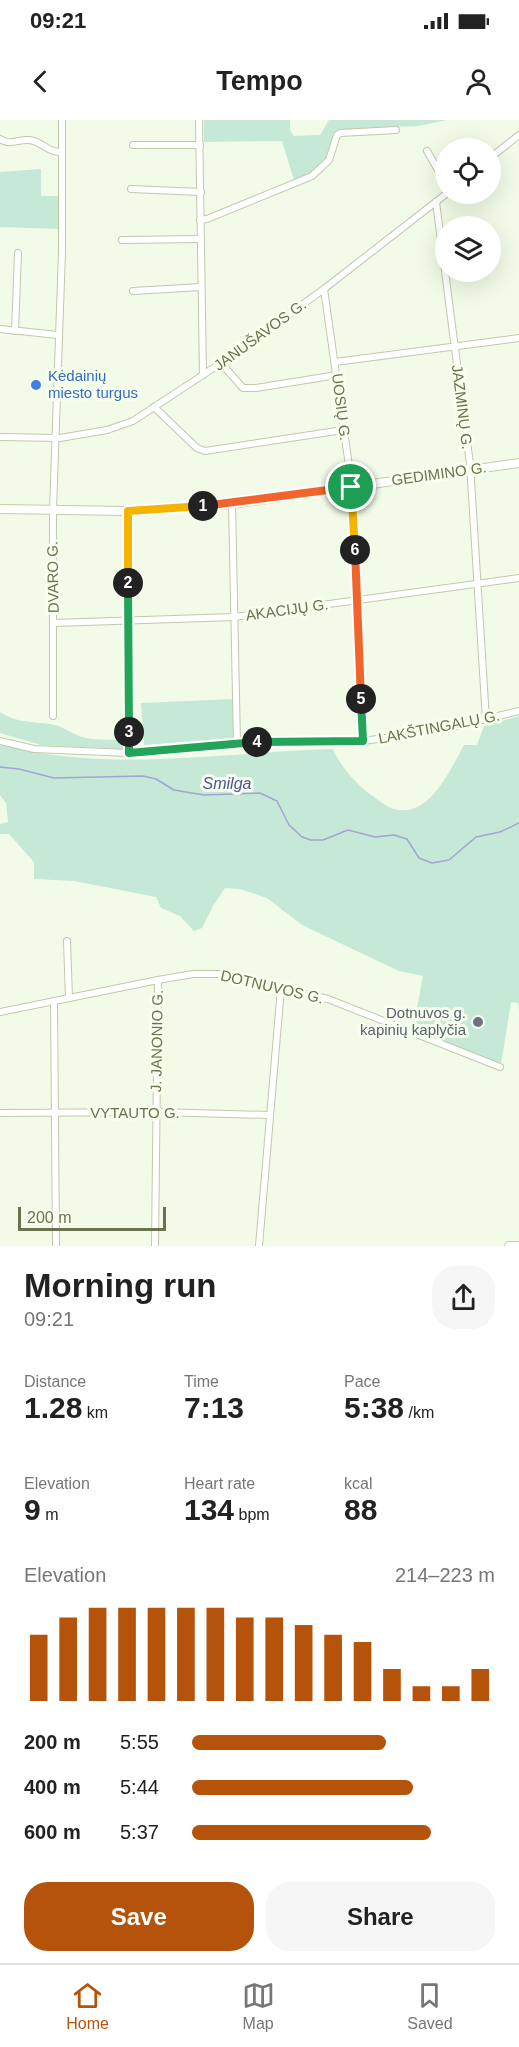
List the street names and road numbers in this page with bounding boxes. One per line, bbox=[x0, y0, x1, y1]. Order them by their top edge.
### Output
street label: JANUŠAVOS G. bbox=[210, 295, 309, 374]
street label: JAZMINŲ G. bbox=[449, 364, 476, 450]
street label: UOSIŲ G. bbox=[329, 372, 354, 441]
street label: GEDIMINO G. bbox=[390, 458, 488, 489]
street label: DVARO G. bbox=[43, 541, 62, 613]
street label: AKACIJŲ G. bbox=[244, 595, 329, 624]
street label: LAKŠTINGALŲ G. bbox=[377, 706, 501, 747]
street label: DOTNUVOS G. bbox=[219, 966, 325, 1007]
street label: J. JANONIO G. bbox=[147, 990, 166, 1092]
street label: VYTAUTO G. bbox=[90, 1104, 180, 1121]

